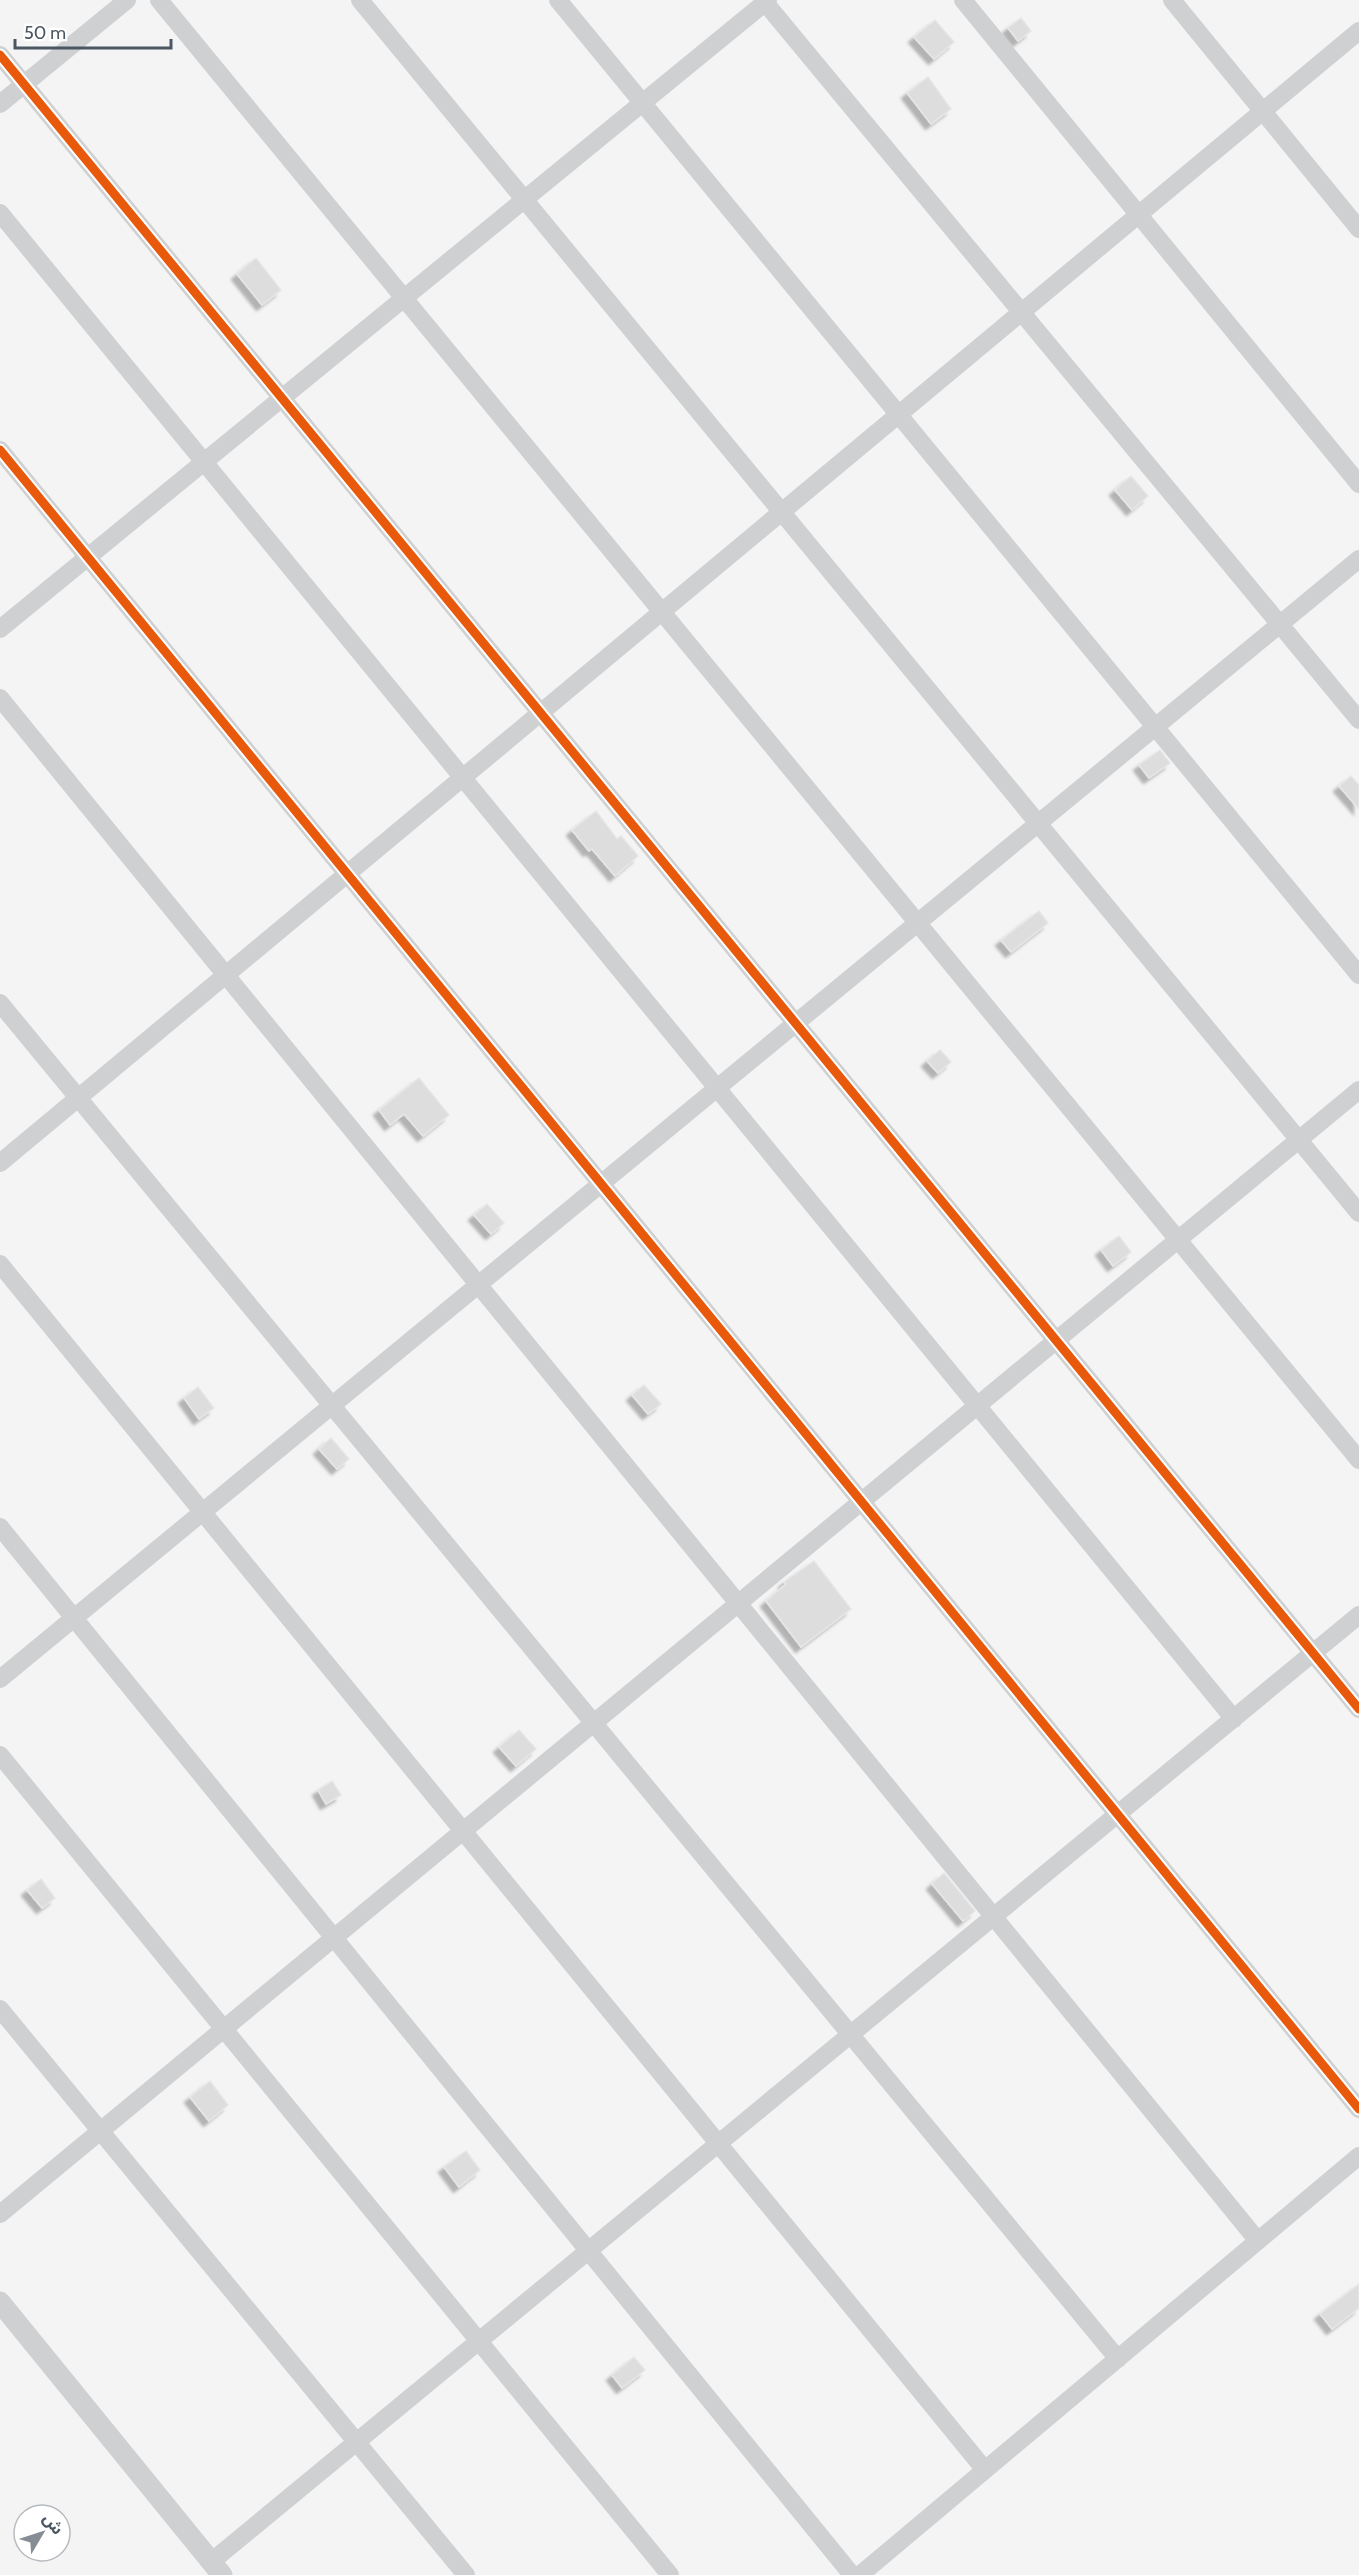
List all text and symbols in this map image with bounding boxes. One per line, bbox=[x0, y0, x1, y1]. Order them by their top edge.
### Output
scale bar bbox=[15, 12, 171, 50]
text: 50 m bbox=[24, 22, 66, 44]
north arrow bbox=[12, 2503, 72, 2563]
text: ش bbox=[39, 2509, 68, 2538]

